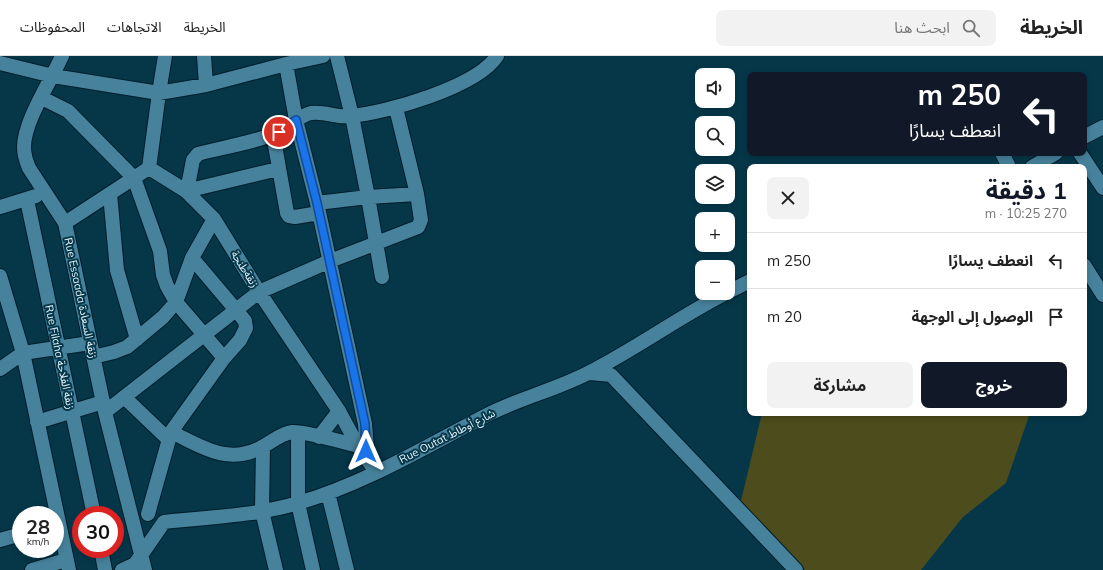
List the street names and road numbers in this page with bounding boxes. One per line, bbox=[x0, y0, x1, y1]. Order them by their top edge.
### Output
street label: Rue Essaada زنقة السعادة bbox=[61, 236, 101, 360]
street label: زنقةطنجة bbox=[228, 248, 262, 290]
street label: Rue Filaha زنقة الفلاحة bbox=[42, 303, 78, 411]
street label: Rue Outat شارع أوطاط bbox=[397, 406, 498, 467]

